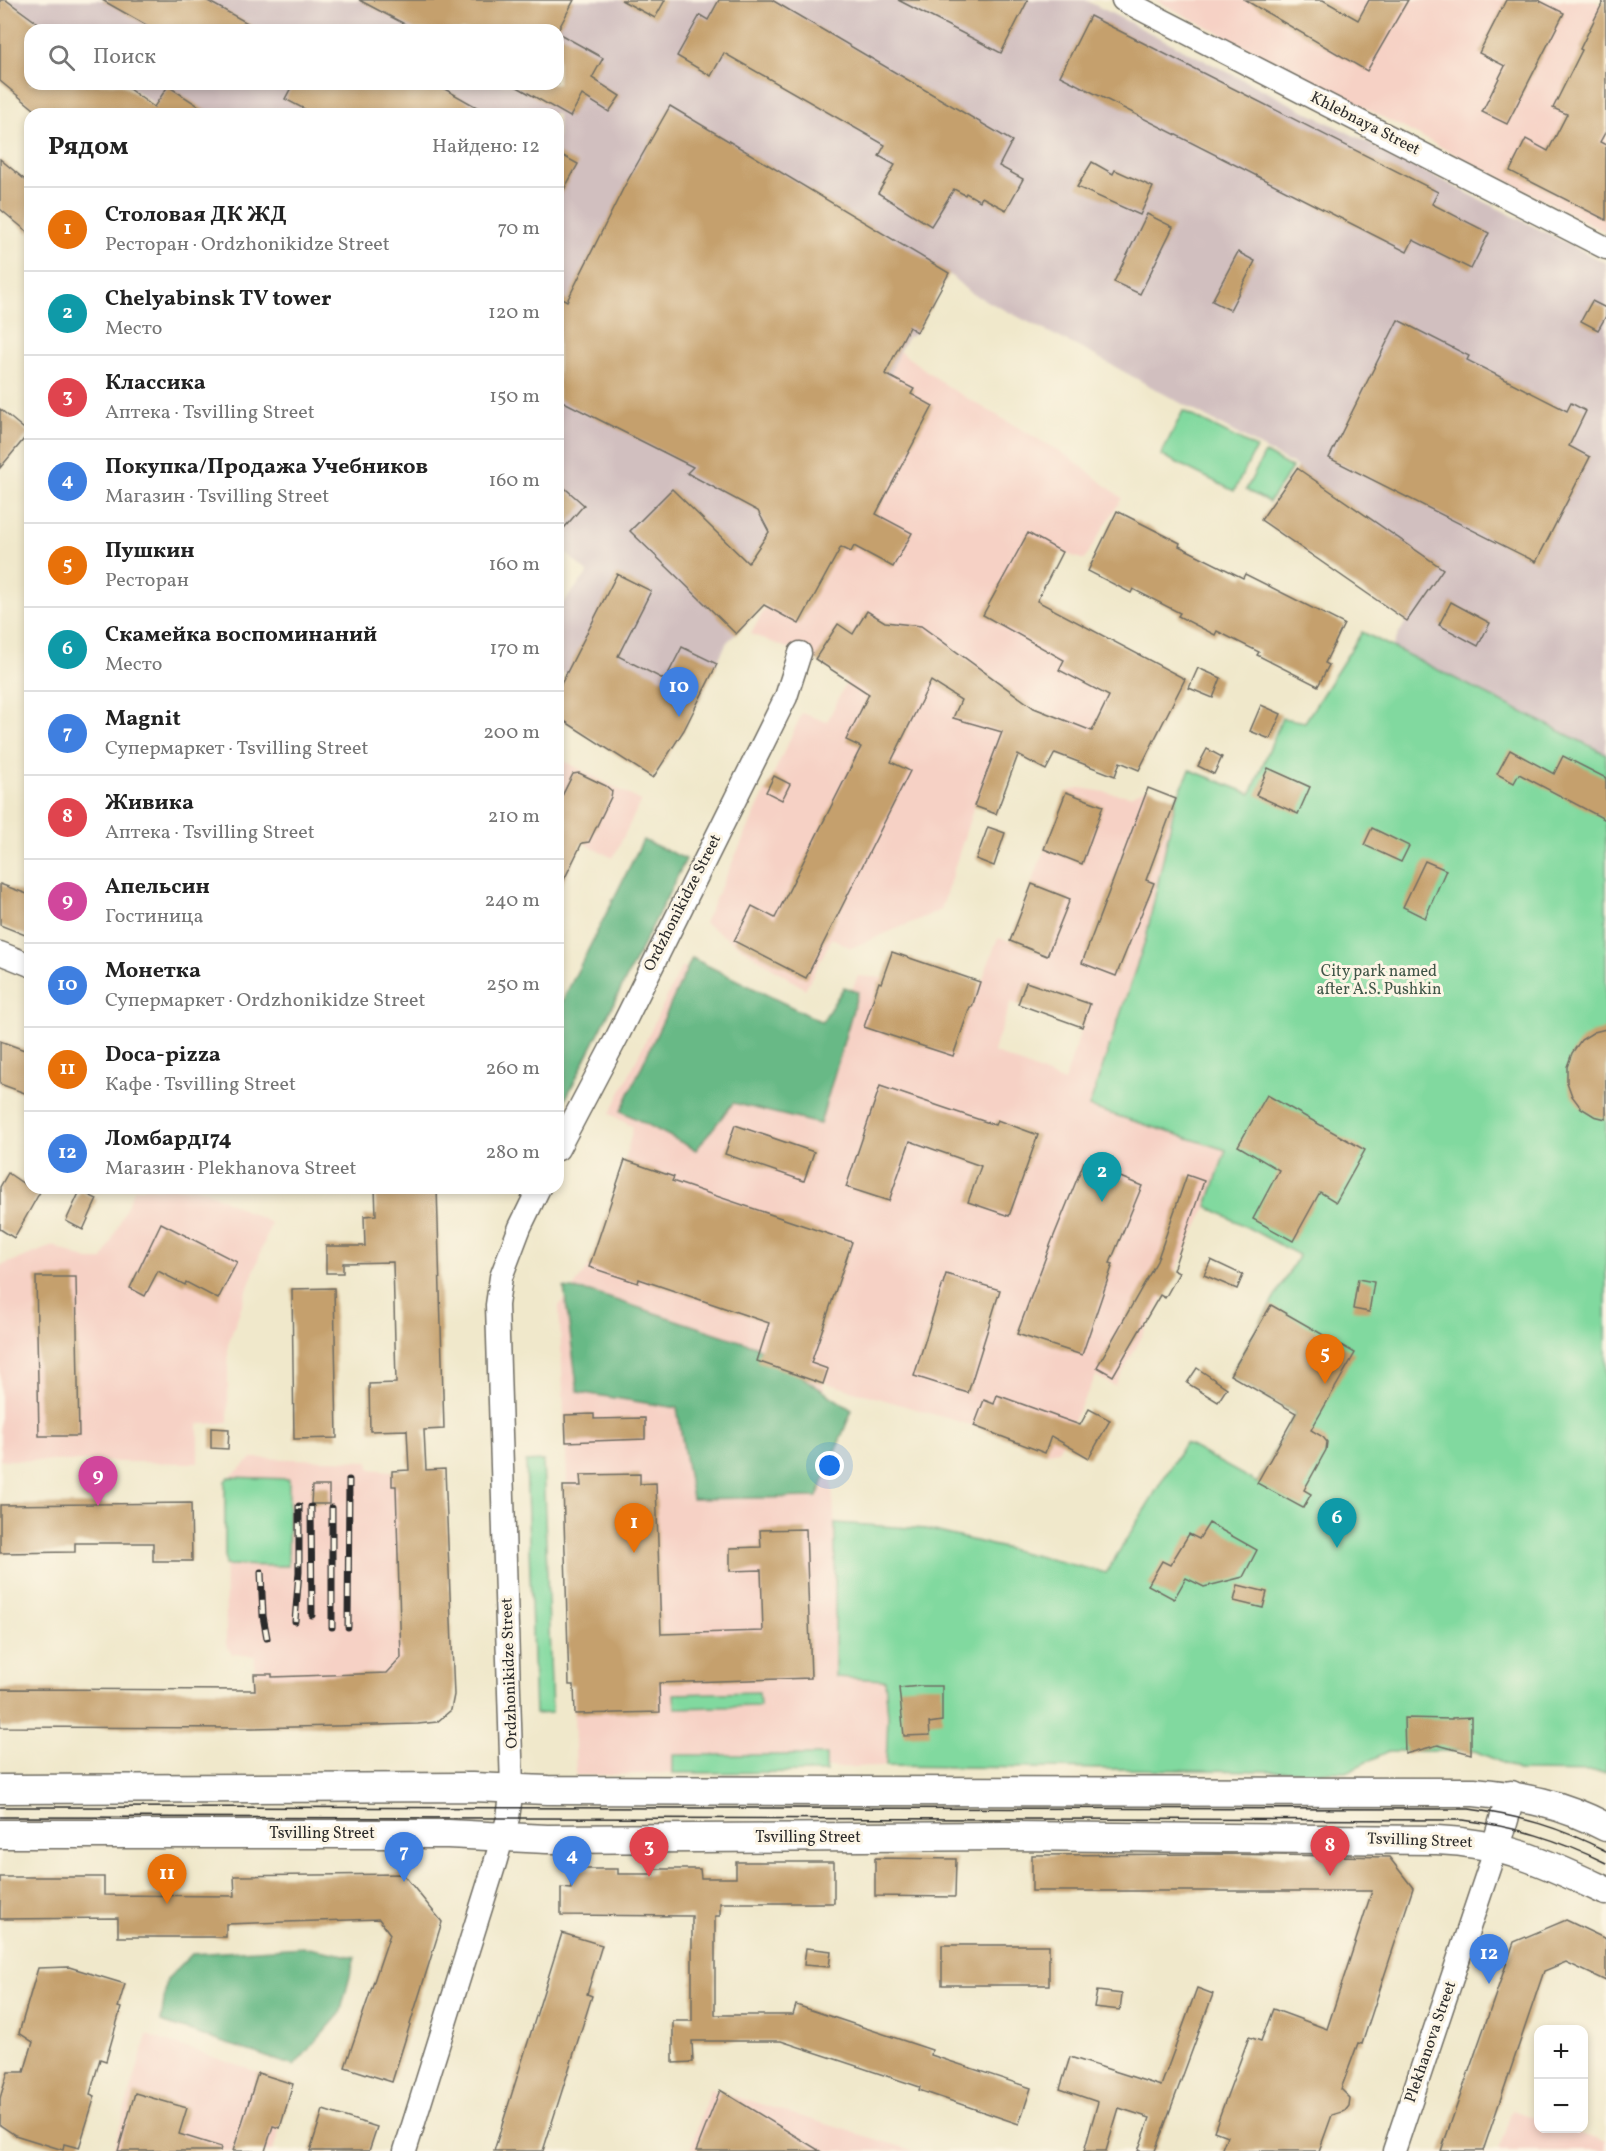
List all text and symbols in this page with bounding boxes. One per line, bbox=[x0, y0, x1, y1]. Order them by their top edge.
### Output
search box bbox=[24, 24, 564, 90]
icon: search bbox=[45, 41, 78, 74]
text: Поиск bbox=[93, 42, 156, 73]
street label: Khlebnaya Street bbox=[1306, 87, 1424, 161]
text: Рядом bbox=[48, 129, 128, 165]
text: Найдено: 12 bbox=[432, 133, 540, 161]
text: Столовая ДК ЖД bbox=[105, 200, 287, 231]
text: 1 bbox=[63, 215, 72, 243]
text: 70 m bbox=[497, 215, 540, 243]
text: Ресторан · Ordzhonikidze Street bbox=[105, 231, 390, 259]
text: Chelyabinsk TV tower bbox=[105, 284, 331, 315]
text: 2 bbox=[62, 299, 73, 327]
text: 120 m bbox=[488, 299, 540, 327]
text: Место bbox=[105, 315, 162, 343]
text: Классика bbox=[105, 368, 206, 399]
text: 3 bbox=[62, 383, 73, 411]
text: 150 m bbox=[489, 383, 540, 411]
text: Аптека · Tsvilling Street bbox=[105, 399, 315, 427]
text: Покупка/Продажа Учебников bbox=[105, 452, 428, 483]
text: 4 bbox=[61, 467, 74, 495]
text: 160 m bbox=[488, 467, 540, 495]
text: Магазин · Tsvilling Street bbox=[105, 483, 329, 511]
text: Пушкин bbox=[105, 536, 195, 567]
text: 5 bbox=[63, 551, 72, 579]
text: 160 m bbox=[488, 551, 540, 579]
text: Ресторан bbox=[105, 567, 189, 595]
text: Скамейка воспоминаний bbox=[105, 620, 377, 651]
text: 6 bbox=[62, 635, 73, 663]
text: 170 m bbox=[490, 635, 540, 663]
text: Место bbox=[105, 651, 162, 679]
pin: 10 bbox=[660, 668, 698, 717]
text: Magnit bbox=[105, 704, 181, 735]
text: 7 bbox=[63, 719, 72, 747]
text: 200 m bbox=[483, 719, 540, 747]
text: Супермаркет · Tsvilling Street bbox=[105, 735, 369, 763]
text: Живика bbox=[105, 788, 194, 819]
text: 8 bbox=[62, 803, 73, 831]
text: 210 m bbox=[488, 803, 540, 831]
text: Аптека · Tsvilling Street bbox=[105, 819, 315, 847]
street label: Ordzhonikidze Street bbox=[639, 830, 727, 975]
text: Апельсин bbox=[105, 872, 210, 903]
text: 9 bbox=[62, 887, 73, 915]
text: 240 m bbox=[485, 887, 540, 915]
text: Гостиница bbox=[105, 903, 203, 931]
text: Монетка bbox=[105, 956, 201, 987]
park label: City park named after A.S. Pushkin bbox=[1317, 961, 1441, 1001]
text: 10 bbox=[57, 971, 78, 999]
text: 250 m bbox=[486, 971, 540, 999]
text: Супермаркет · Ordzhonikidze Street bbox=[105, 987, 426, 1015]
text: Doca-pizza bbox=[105, 1040, 221, 1071]
text: 11 bbox=[59, 1055, 76, 1083]
text: 260 m bbox=[485, 1055, 540, 1083]
text: Кафе · Tsvilling Street bbox=[105, 1071, 296, 1099]
text: Ломбард174 bbox=[105, 1124, 232, 1155]
text: 12 bbox=[58, 1139, 77, 1167]
text: 280 m bbox=[485, 1139, 540, 1167]
pin: 2 bbox=[1082, 1152, 1122, 1202]
text: Магазин · Plekhanova Street bbox=[105, 1155, 356, 1183]
pin: 5 bbox=[1306, 1334, 1344, 1384]
your location bbox=[815, 1451, 844, 1480]
pin: 9 bbox=[78, 1456, 118, 1506]
pin: 6 bbox=[1318, 1498, 1356, 1548]
pin: 1 bbox=[614, 1504, 654, 1553]
street label: Ordzhonikidze Street bbox=[496, 1597, 524, 1749]
street label: Tsvilling Street bbox=[269, 1823, 375, 1845]
pin: 8 bbox=[1310, 1826, 1350, 1876]
street label: Tsvilling Street bbox=[755, 1827, 861, 1849]
pin: 3 bbox=[630, 1828, 668, 1877]
street label: Tsvilling Street bbox=[1367, 1828, 1474, 1854]
pin: 7 bbox=[384, 1832, 424, 1882]
pin: 4 bbox=[552, 1836, 592, 1886]
pin: 11 bbox=[148, 1854, 186, 1904]
pin: 12 bbox=[1470, 1934, 1508, 1984]
street label: Plekhanova Street bbox=[1400, 1978, 1462, 2106]
map controls bbox=[1534, 2025, 1588, 2133]
button: + bbox=[1534, 2025, 1588, 2079]
button: − bbox=[1534, 2079, 1588, 2133]

